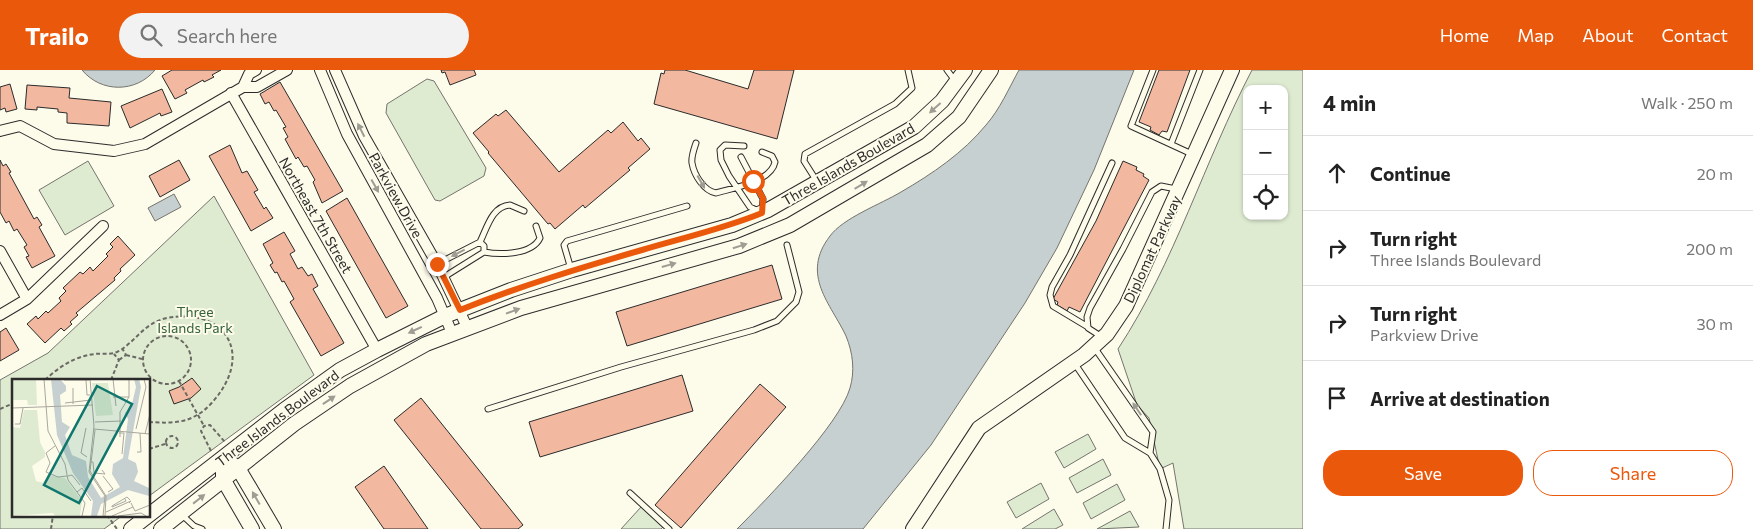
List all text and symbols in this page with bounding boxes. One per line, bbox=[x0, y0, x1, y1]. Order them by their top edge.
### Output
search box bbox=[119, 13, 469, 58]
text: Trailo bbox=[25, 21, 89, 50]
icon: search bbox=[137, 21, 165, 49]
text: Search here bbox=[177, 24, 277, 47]
text: Home bbox=[1440, 24, 1489, 46]
text: Map bbox=[1517, 24, 1554, 46]
text: About bbox=[1582, 24, 1634, 46]
text: Contact bbox=[1662, 24, 1728, 46]
map controls bbox=[1243, 85, 1288, 220]
button: + bbox=[1243, 85, 1288, 130]
text: 4 min bbox=[1323, 90, 1376, 115]
text: Walk · 250 m bbox=[1641, 93, 1733, 112]
one-way arrow bbox=[929, 102, 941, 114]
street label: Three Islands Boulevard bbox=[779, 119, 917, 209]
one-way arrow bbox=[357, 123, 365, 137]
button: − bbox=[1243, 130, 1288, 175]
street label: Parkview Drive bbox=[366, 149, 426, 241]
street label: Northeast 7th Street bbox=[276, 154, 356, 276]
icon: ahead bbox=[1323, 159, 1351, 187]
text: Continue bbox=[1370, 162, 1450, 185]
text: 20 m bbox=[1697, 164, 1733, 183]
route start bbox=[742, 170, 765, 193]
one-way arrow bbox=[697, 175, 706, 188]
button: locate bbox=[1243, 175, 1288, 220]
one-way arrow bbox=[370, 179, 379, 193]
one-way arrow bbox=[855, 181, 868, 190]
street label: Diplomat Parkway bbox=[1120, 192, 1184, 306]
text: Turn right bbox=[1370, 227, 1457, 250]
icon: right bbox=[1323, 234, 1351, 262]
text: 200 m bbox=[1686, 239, 1733, 258]
one-way arrow bbox=[732, 241, 747, 249]
one-way arrow bbox=[451, 249, 465, 257]
text: Three Islands Boulevard bbox=[1370, 250, 1541, 269]
route end bbox=[426, 253, 449, 276]
one-way arrow bbox=[661, 261, 676, 269]
text: Turn right bbox=[1370, 302, 1457, 325]
park label: Three Islands Park bbox=[157, 303, 233, 336]
one-way arrow bbox=[506, 307, 521, 315]
icon: right bbox=[1323, 309, 1351, 337]
text: 30 m bbox=[1696, 314, 1733, 333]
text: Parkview Drive bbox=[1370, 325, 1479, 344]
one-way arrow bbox=[408, 326, 422, 334]
street label: Three Islands Boulevard bbox=[212, 366, 342, 470]
inset map bbox=[12, 379, 150, 516]
icon: arrive bbox=[1323, 384, 1351, 412]
text: Arrive at destination bbox=[1370, 387, 1550, 410]
one-way arrow bbox=[322, 395, 335, 405]
one-way arrow bbox=[1132, 402, 1142, 416]
button: Save bbox=[1323, 450, 1523, 496]
button: Share bbox=[1533, 450, 1733, 496]
one-way arrow bbox=[252, 491, 260, 506]
one-way arrow bbox=[192, 493, 205, 504]

